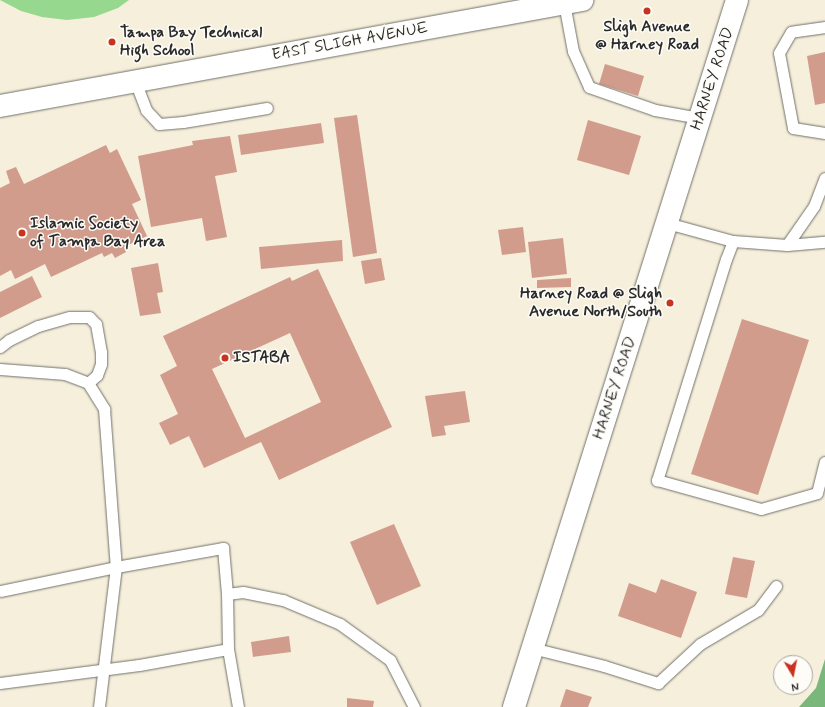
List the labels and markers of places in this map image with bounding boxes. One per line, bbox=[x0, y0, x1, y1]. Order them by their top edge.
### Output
marker: Sligh Avenue @ Harney Road bbox=[642, 6, 652, 16]
place label: Sligh Avenue @ Harney Road bbox=[595, 17, 699, 55]
place label: Tampa Bay Technical High School bbox=[120, 23, 259, 61]
marker: Tampa Bay Technical High School bbox=[107, 37, 117, 47]
place label: Islamic Society of Tampa Bay Area bbox=[30, 214, 161, 252]
marker: Islamic Society of Tampa Bay Area bbox=[17, 228, 27, 238]
place label: Harney Road @ Sligh Avenue North/South bbox=[520, 284, 662, 322]
marker: Harney Road @ Sligh Avenue North/South bbox=[665, 298, 675, 308]
place label: ISTABA bbox=[233, 348, 290, 368]
marker: ISTABA bbox=[220, 353, 230, 363]

